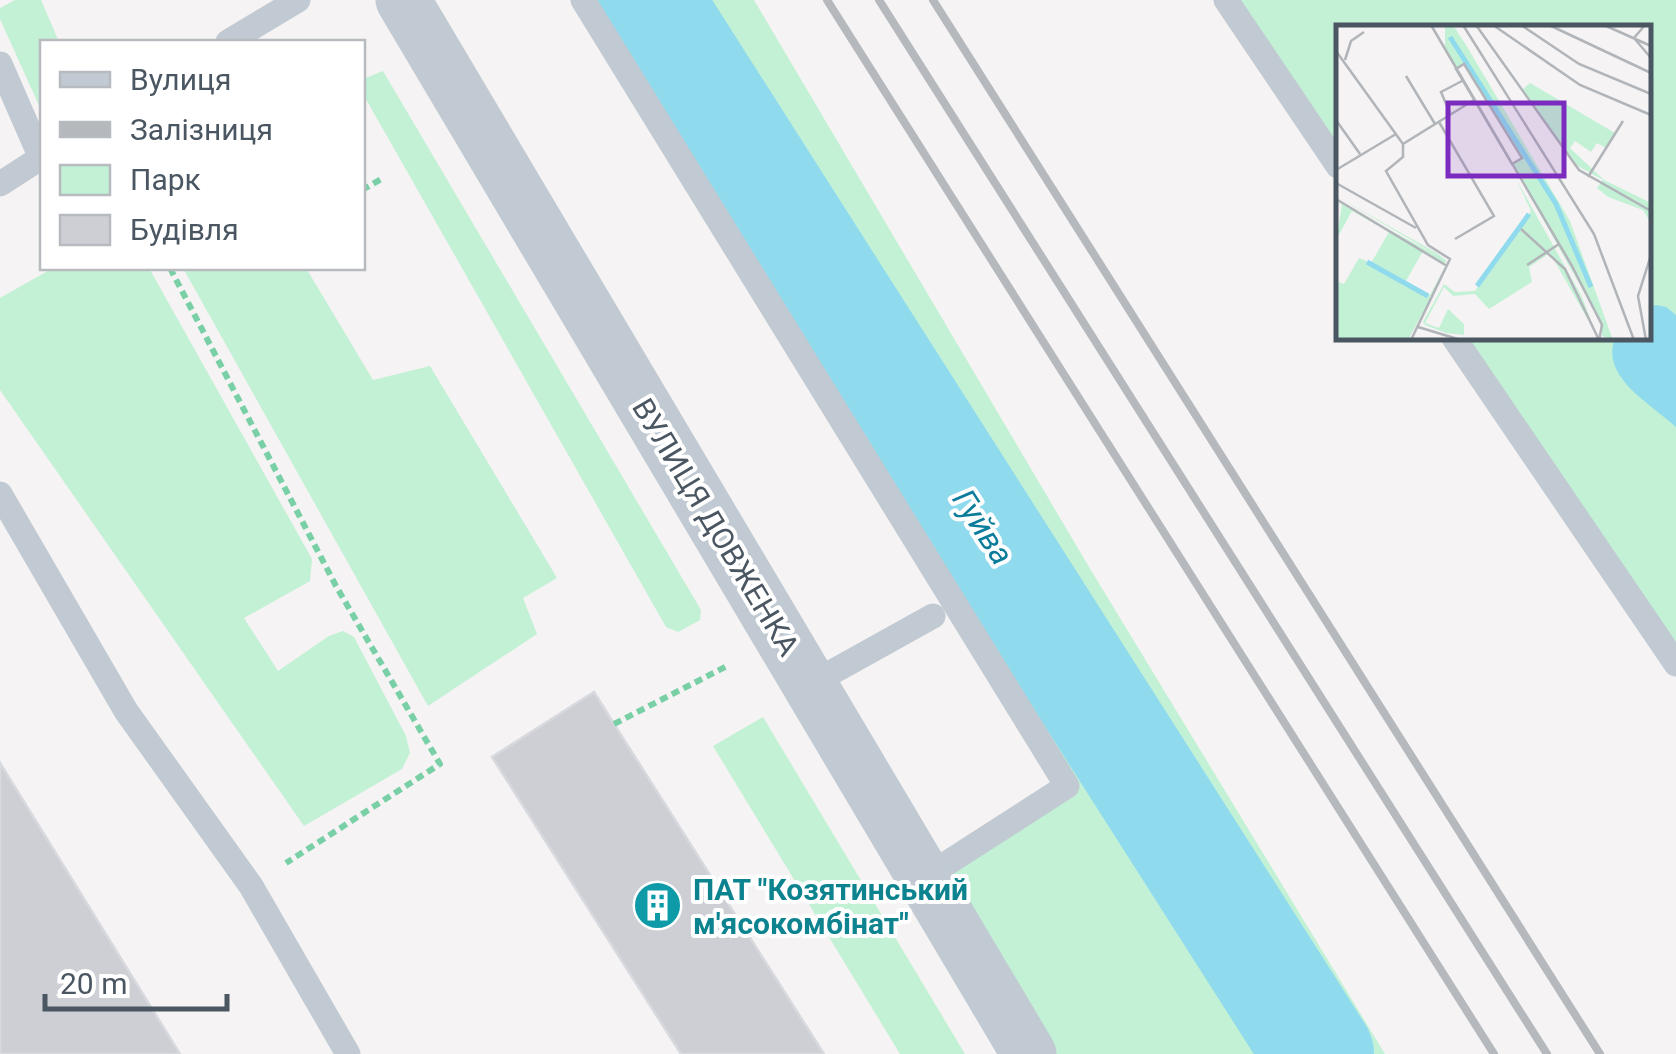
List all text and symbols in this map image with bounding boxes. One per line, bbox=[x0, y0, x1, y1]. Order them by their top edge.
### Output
inset map bbox=[1336, 25, 1651, 340]
legend bbox=[40, 40, 365, 270]
text: Вулиця bbox=[130, 62, 231, 97]
text: Залізниця bbox=[130, 112, 273, 147]
text: Парк bbox=[130, 162, 201, 197]
text: Будівля bbox=[130, 212, 239, 247]
street label: ВУЛИЦЯ ДОВЖЕНКА bbox=[625, 392, 807, 662]
water label: Гуйва bbox=[945, 482, 1021, 572]
place label: ПАТ "Козятинський м'ясокомбінат" bbox=[693, 872, 968, 941]
building icon: ПАТ "Козятинський м'ясокомбінат" bbox=[632, 880, 684, 932]
scale bar bbox=[45, 949, 228, 1011]
text: 20 m bbox=[60, 966, 127, 1001]

